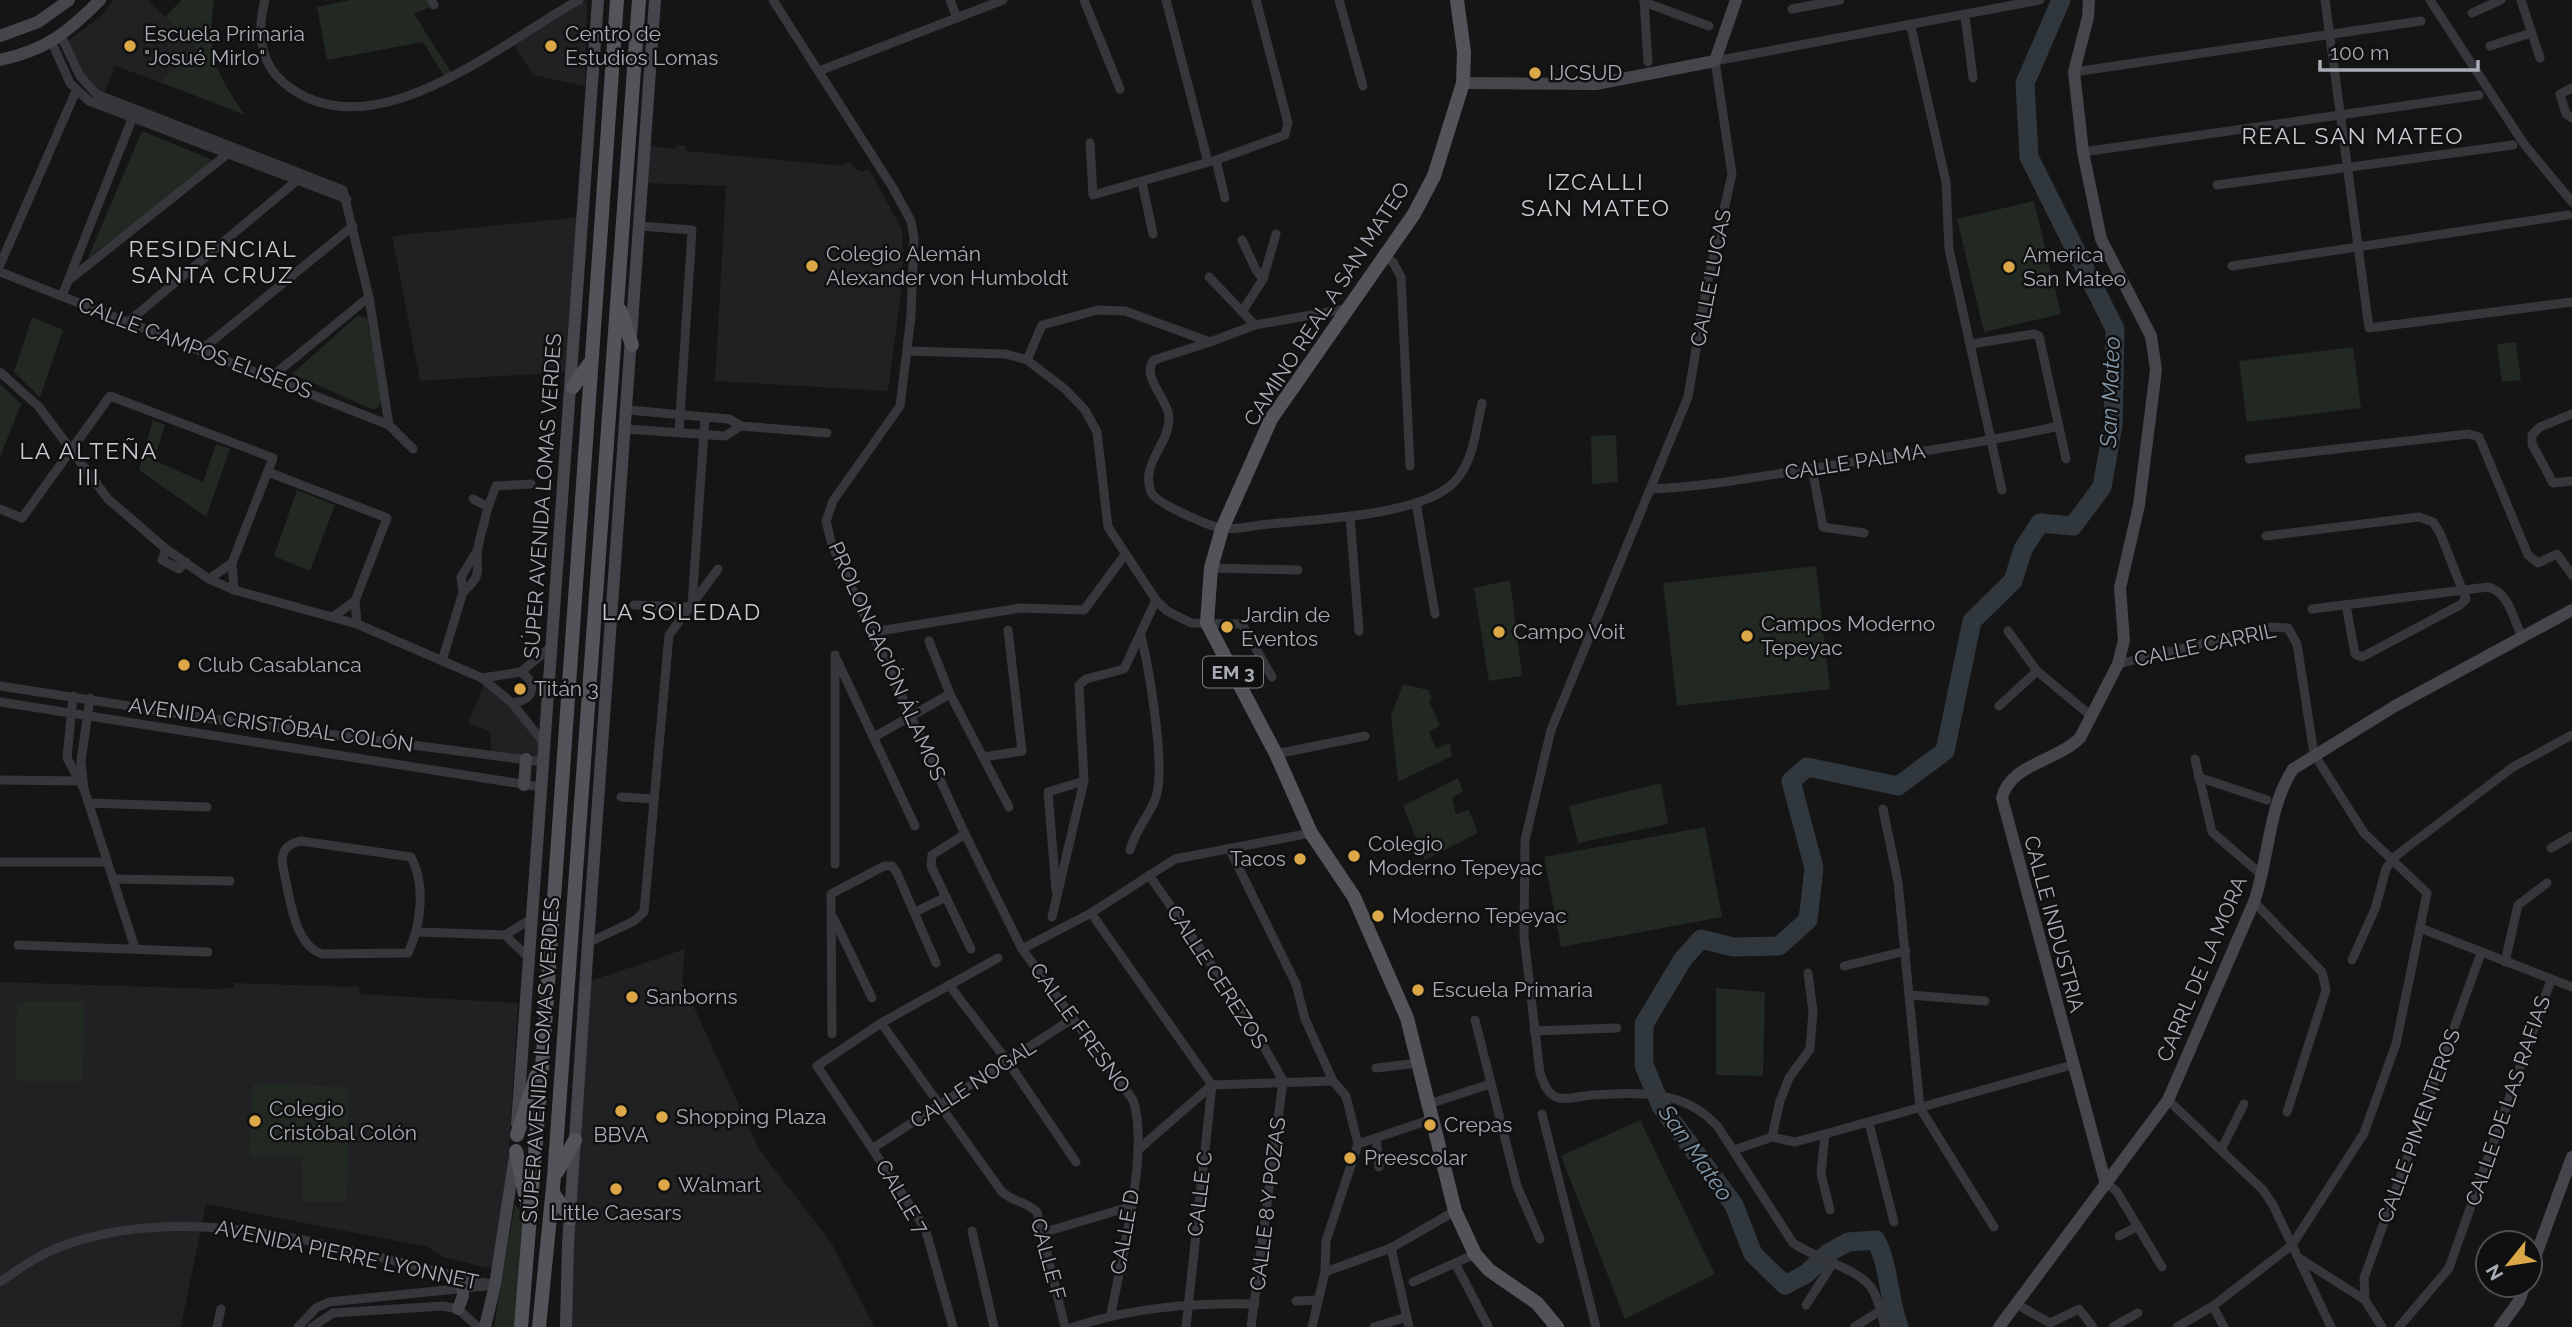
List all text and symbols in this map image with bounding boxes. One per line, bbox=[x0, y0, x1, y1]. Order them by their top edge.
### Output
place label: Escuela Primaria "Josué Mirlo" bbox=[144, 21, 305, 70]
place label: Centro de Estudios Lomas bbox=[565, 21, 718, 70]
scale bar bbox=[2320, 28, 2478, 72]
marker: Escuela Primaria "Josué Mirlo" bbox=[122, 38, 138, 54]
marker: Centro de Estudios Lomas bbox=[543, 38, 559, 54]
text: 100 m bbox=[2330, 40, 2389, 65]
place label: IJCSUD bbox=[1549, 60, 1622, 85]
marker: IJCSUD bbox=[1527, 65, 1543, 81]
district label: REAL SAN MATEO bbox=[2241, 122, 2465, 149]
district label: IZCALLI SAN MATEO bbox=[1521, 168, 1671, 221]
street label: CAMINO REAL A SAN MATEO bbox=[1238, 177, 1415, 430]
street label: CALLE LUCAS bbox=[1685, 207, 1736, 349]
district label: RESIDENCIAL SANTA CRUZ bbox=[128, 235, 298, 288]
place label: Colegio Alemán Alexander von Humboldt bbox=[826, 241, 1069, 290]
place label: America San Mateo bbox=[2023, 242, 2126, 291]
marker: Colegio Alemán Alexander von Humboldt bbox=[804, 258, 820, 274]
marker: America San Mateo bbox=[2001, 259, 2017, 275]
street label: CALLE CAMPOS ELISEOS bbox=[75, 291, 316, 404]
street label: SÚPER AVENIDA LOMAS VERDES bbox=[519, 332, 566, 659]
water label: San Mateo bbox=[2094, 336, 2125, 449]
district label: LA ALTEÑA III bbox=[19, 437, 159, 490]
street label: CALLE PALMA bbox=[1783, 438, 1927, 485]
street label: PROLONGACIÓN ÁLAMOS bbox=[823, 538, 952, 784]
district label: LA SOLEDAD bbox=[602, 598, 762, 625]
place label: Jardin de Eventos bbox=[1241, 602, 1330, 651]
place label: Campos Moderno Tepeyac bbox=[1761, 611, 1935, 660]
street label: CALLE CARRIL bbox=[2132, 617, 2278, 672]
marker: Jardin de Eventos bbox=[1219, 619, 1235, 635]
place label: Campo Voit bbox=[1513, 619, 1625, 644]
marker: Campo Voit bbox=[1491, 624, 1507, 640]
marker: Campos Moderno Tepeyac bbox=[1739, 628, 1755, 644]
place label: Club Casablanca bbox=[198, 652, 362, 677]
road number: EM 3 bbox=[1203, 656, 1263, 688]
marker: Club Casablanca bbox=[176, 657, 192, 673]
place label: Titán 3 bbox=[534, 676, 599, 701]
marker: Titán 3 bbox=[512, 681, 528, 697]
street label: AVENIDA CRISTÓBAL COLÓN bbox=[127, 692, 415, 757]
place label: Colegio Moderno Tepeyac bbox=[1368, 831, 1543, 880]
street label: CALLE INDUSTRIA bbox=[2019, 833, 2090, 1015]
place label: Tacos bbox=[1230, 846, 1286, 871]
marker: Colegio Moderno Tepeyac bbox=[1346, 848, 1362, 864]
marker: Tacos bbox=[1292, 851, 1308, 867]
street label: CARRL DE LA MORA bbox=[2151, 872, 2252, 1065]
street label: SÚPER AVENIDA LOMAS VERDES bbox=[517, 896, 564, 1223]
street label: CALLE CEREZOS bbox=[1162, 900, 1273, 1053]
place label: Moderno Tepeyac bbox=[1392, 903, 1567, 928]
marker: Moderno Tepeyac bbox=[1370, 908, 1386, 924]
street label: CALLE FRESNO bbox=[1025, 958, 1136, 1098]
place label: Escuela Primaria bbox=[1432, 977, 1593, 1002]
marker: Escuela Primaria bbox=[1410, 982, 1426, 998]
place label: Sanborns bbox=[646, 984, 738, 1009]
marker: Sanborns bbox=[624, 989, 640, 1005]
street label: CALLE DE LAS RAFIAS bbox=[2460, 992, 2555, 1209]
street label: CALLE PIMENTEROS bbox=[2372, 1025, 2465, 1226]
street label: CALLE NOGAL bbox=[905, 1034, 1040, 1133]
place label: Colegio Cristóbal Colón bbox=[269, 1096, 417, 1145]
water label: San Mateo bbox=[1653, 1099, 1739, 1206]
marker: BBVA bbox=[613, 1103, 629, 1119]
place label: Shopping Plaza bbox=[676, 1104, 827, 1129]
marker: Shopping Plaza bbox=[654, 1109, 670, 1125]
place label: Crepas bbox=[1444, 1112, 1512, 1137]
marker: Colegio Cristóbal Colón bbox=[247, 1113, 263, 1129]
street label: CALLE 8 Y POZAS bbox=[1244, 1115, 1291, 1292]
marker: Crepas bbox=[1422, 1117, 1438, 1133]
place label: BBVA bbox=[594, 1122, 648, 1147]
place label: Preescolar bbox=[1364, 1145, 1468, 1170]
street label: CALLE C bbox=[1182, 1150, 1217, 1238]
marker: Preescolar bbox=[1342, 1150, 1358, 1166]
street label: CALLE 7 bbox=[871, 1155, 935, 1239]
place label: Walmart bbox=[678, 1172, 761, 1197]
marker: Walmart bbox=[656, 1177, 672, 1193]
marker: Little Caesars bbox=[608, 1181, 624, 1197]
street label: CALLE D bbox=[1105, 1187, 1144, 1276]
place label: Little Caesars bbox=[550, 1200, 682, 1225]
street label: AVENIDA PIERRE LYONNET bbox=[214, 1214, 481, 1295]
street label: CALLE F bbox=[1026, 1215, 1071, 1302]
north arrow bbox=[2474, 1229, 2544, 1299]
text: N bbox=[2481, 1261, 2507, 1284]

